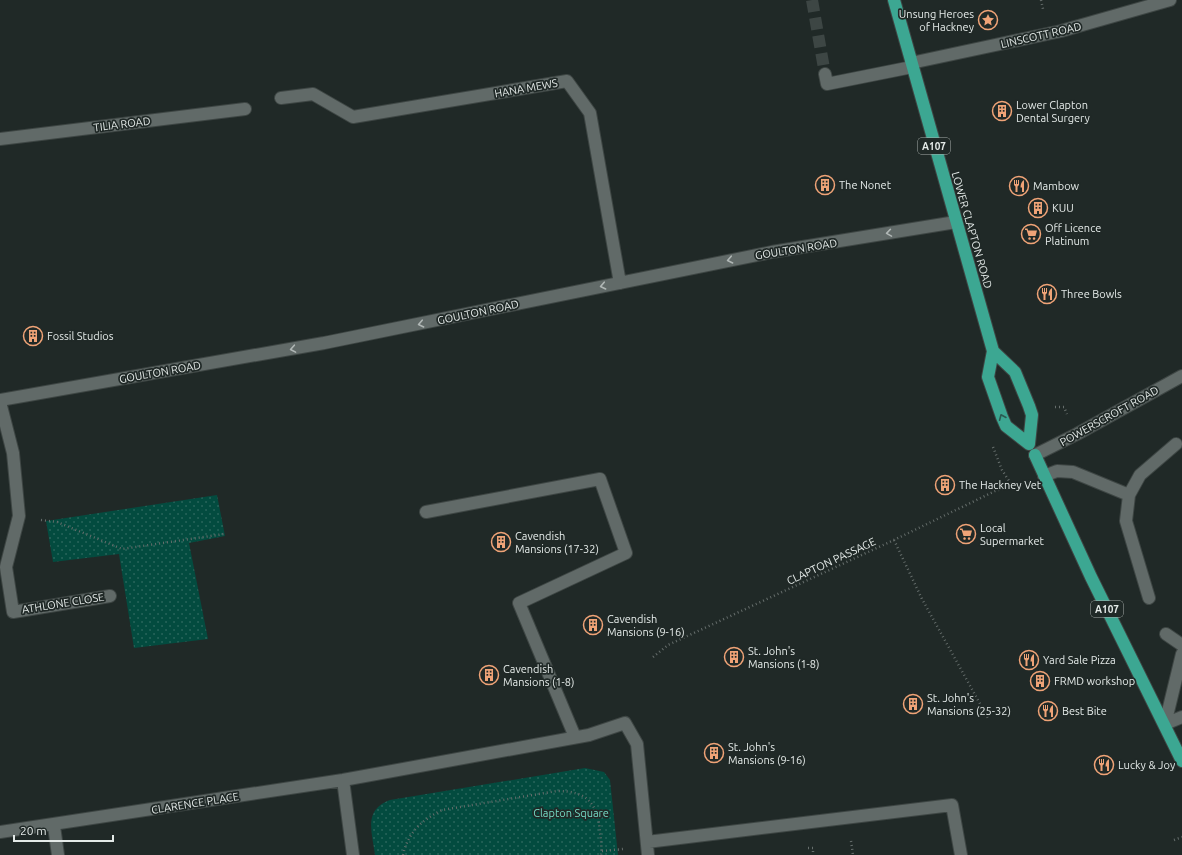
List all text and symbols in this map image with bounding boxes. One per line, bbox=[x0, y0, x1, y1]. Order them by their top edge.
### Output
place label: Unsung Heroes of Hackney bbox=[899, 8, 975, 33]
place icon: Unsung Heroes of Hackney bbox=[977, 9, 999, 31]
street label: LINSCOTT ROAD bbox=[1000, 20, 1083, 50]
street label: HANA MEWS bbox=[493, 76, 559, 99]
place label: Lower Clapton Dental Surgery bbox=[1016, 99, 1090, 124]
building icon: Lower Clapton Dental Surgery bbox=[991, 100, 1013, 122]
street label: TILIA ROAD bbox=[93, 115, 151, 133]
road number: A107 bbox=[918, 138, 950, 154]
street label: LOWER CLAPTON ROAD bbox=[950, 170, 994, 290]
building icon: The Nonet bbox=[814, 174, 836, 196]
restaurant icon: Mambow bbox=[1008, 175, 1030, 197]
place label: The Nonet bbox=[839, 179, 892, 191]
place label: Mambow bbox=[1033, 180, 1080, 192]
building icon: KUU bbox=[1027, 197, 1049, 219]
place label: KUU bbox=[1052, 202, 1074, 214]
place label: Off Licence Platinum bbox=[1045, 222, 1101, 247]
supermarket icon: Off Licence Platinum bbox=[1020, 223, 1042, 245]
one-way arrow bbox=[886, 228, 892, 237]
street label: GOULTON ROAD bbox=[754, 237, 838, 261]
one-way arrow bbox=[727, 256, 734, 264]
one-way arrow bbox=[600, 282, 606, 290]
restaurant icon: Three Bowls bbox=[1036, 283, 1058, 305]
place label: Three Bowls bbox=[1061, 288, 1122, 300]
street label: GOULTON ROAD bbox=[436, 297, 520, 326]
one-way arrow bbox=[418, 319, 424, 327]
building icon: Fossil Studios bbox=[22, 325, 44, 347]
place label: Fossil Studios bbox=[47, 330, 114, 342]
one-way arrow bbox=[290, 344, 296, 352]
street label: GOULTON ROAD bbox=[118, 359, 202, 385]
street label: POWERSCROFT ROAD bbox=[1058, 384, 1161, 448]
one-way arrow bbox=[999, 413, 1007, 421]
building icon: The Hackney Vet bbox=[934, 474, 956, 496]
place label: The Hackney Vet bbox=[959, 479, 1042, 491]
place label: Local Supermarket bbox=[980, 522, 1044, 547]
supermarket icon: Local Supermarket bbox=[955, 523, 977, 545]
place label: Cavendish Mansions (17-32) bbox=[515, 530, 599, 556]
building icon: Cavendish Mansions (17-32) bbox=[490, 531, 512, 553]
street label: CLAPTON PASSAGE bbox=[785, 535, 877, 587]
street label: ATHLONE CLOSE bbox=[21, 591, 105, 615]
road number: A107 bbox=[1091, 601, 1123, 617]
place label: Cavendish Mansions (9-16) bbox=[607, 613, 685, 639]
building icon: Cavendish Mansions (9-16) bbox=[582, 614, 604, 636]
place label: St. John's Mansions (1-8) bbox=[748, 645, 819, 671]
building icon: St. John's Mansions (1-8) bbox=[723, 646, 745, 668]
restaurant icon: Yard Sale Pizza bbox=[1018, 649, 1040, 671]
place label: Yard Sale Pizza bbox=[1043, 654, 1116, 666]
place label: Cavendish Mansions (1-8) bbox=[503, 663, 574, 689]
building icon: Cavendish Mansions (1-8) bbox=[478, 664, 500, 686]
building icon: FRMD workshop bbox=[1029, 670, 1051, 692]
place label: FRMD workshop bbox=[1054, 675, 1135, 687]
place label: St. John's Mansions (25-32) bbox=[927, 692, 1011, 718]
building icon: St. John's Mansions (25-32) bbox=[902, 693, 924, 715]
restaurant icon: Best Bite bbox=[1037, 700, 1059, 722]
place label: Best Bite bbox=[1062, 705, 1107, 717]
place label: St. John's Mansions (9-16) bbox=[728, 741, 806, 767]
building icon: St. John's Mansions (9-16) bbox=[703, 742, 725, 764]
restaurant icon: Lucky & Joy bbox=[1093, 754, 1115, 776]
place label: Lucky & Joy bbox=[1118, 759, 1176, 771]
street label: CLARENCE PLACE bbox=[150, 790, 240, 816]
park label: Clapton Square bbox=[533, 807, 609, 819]
scale bar bbox=[14, 817, 113, 843]
text: 20 m bbox=[20, 824, 47, 837]

